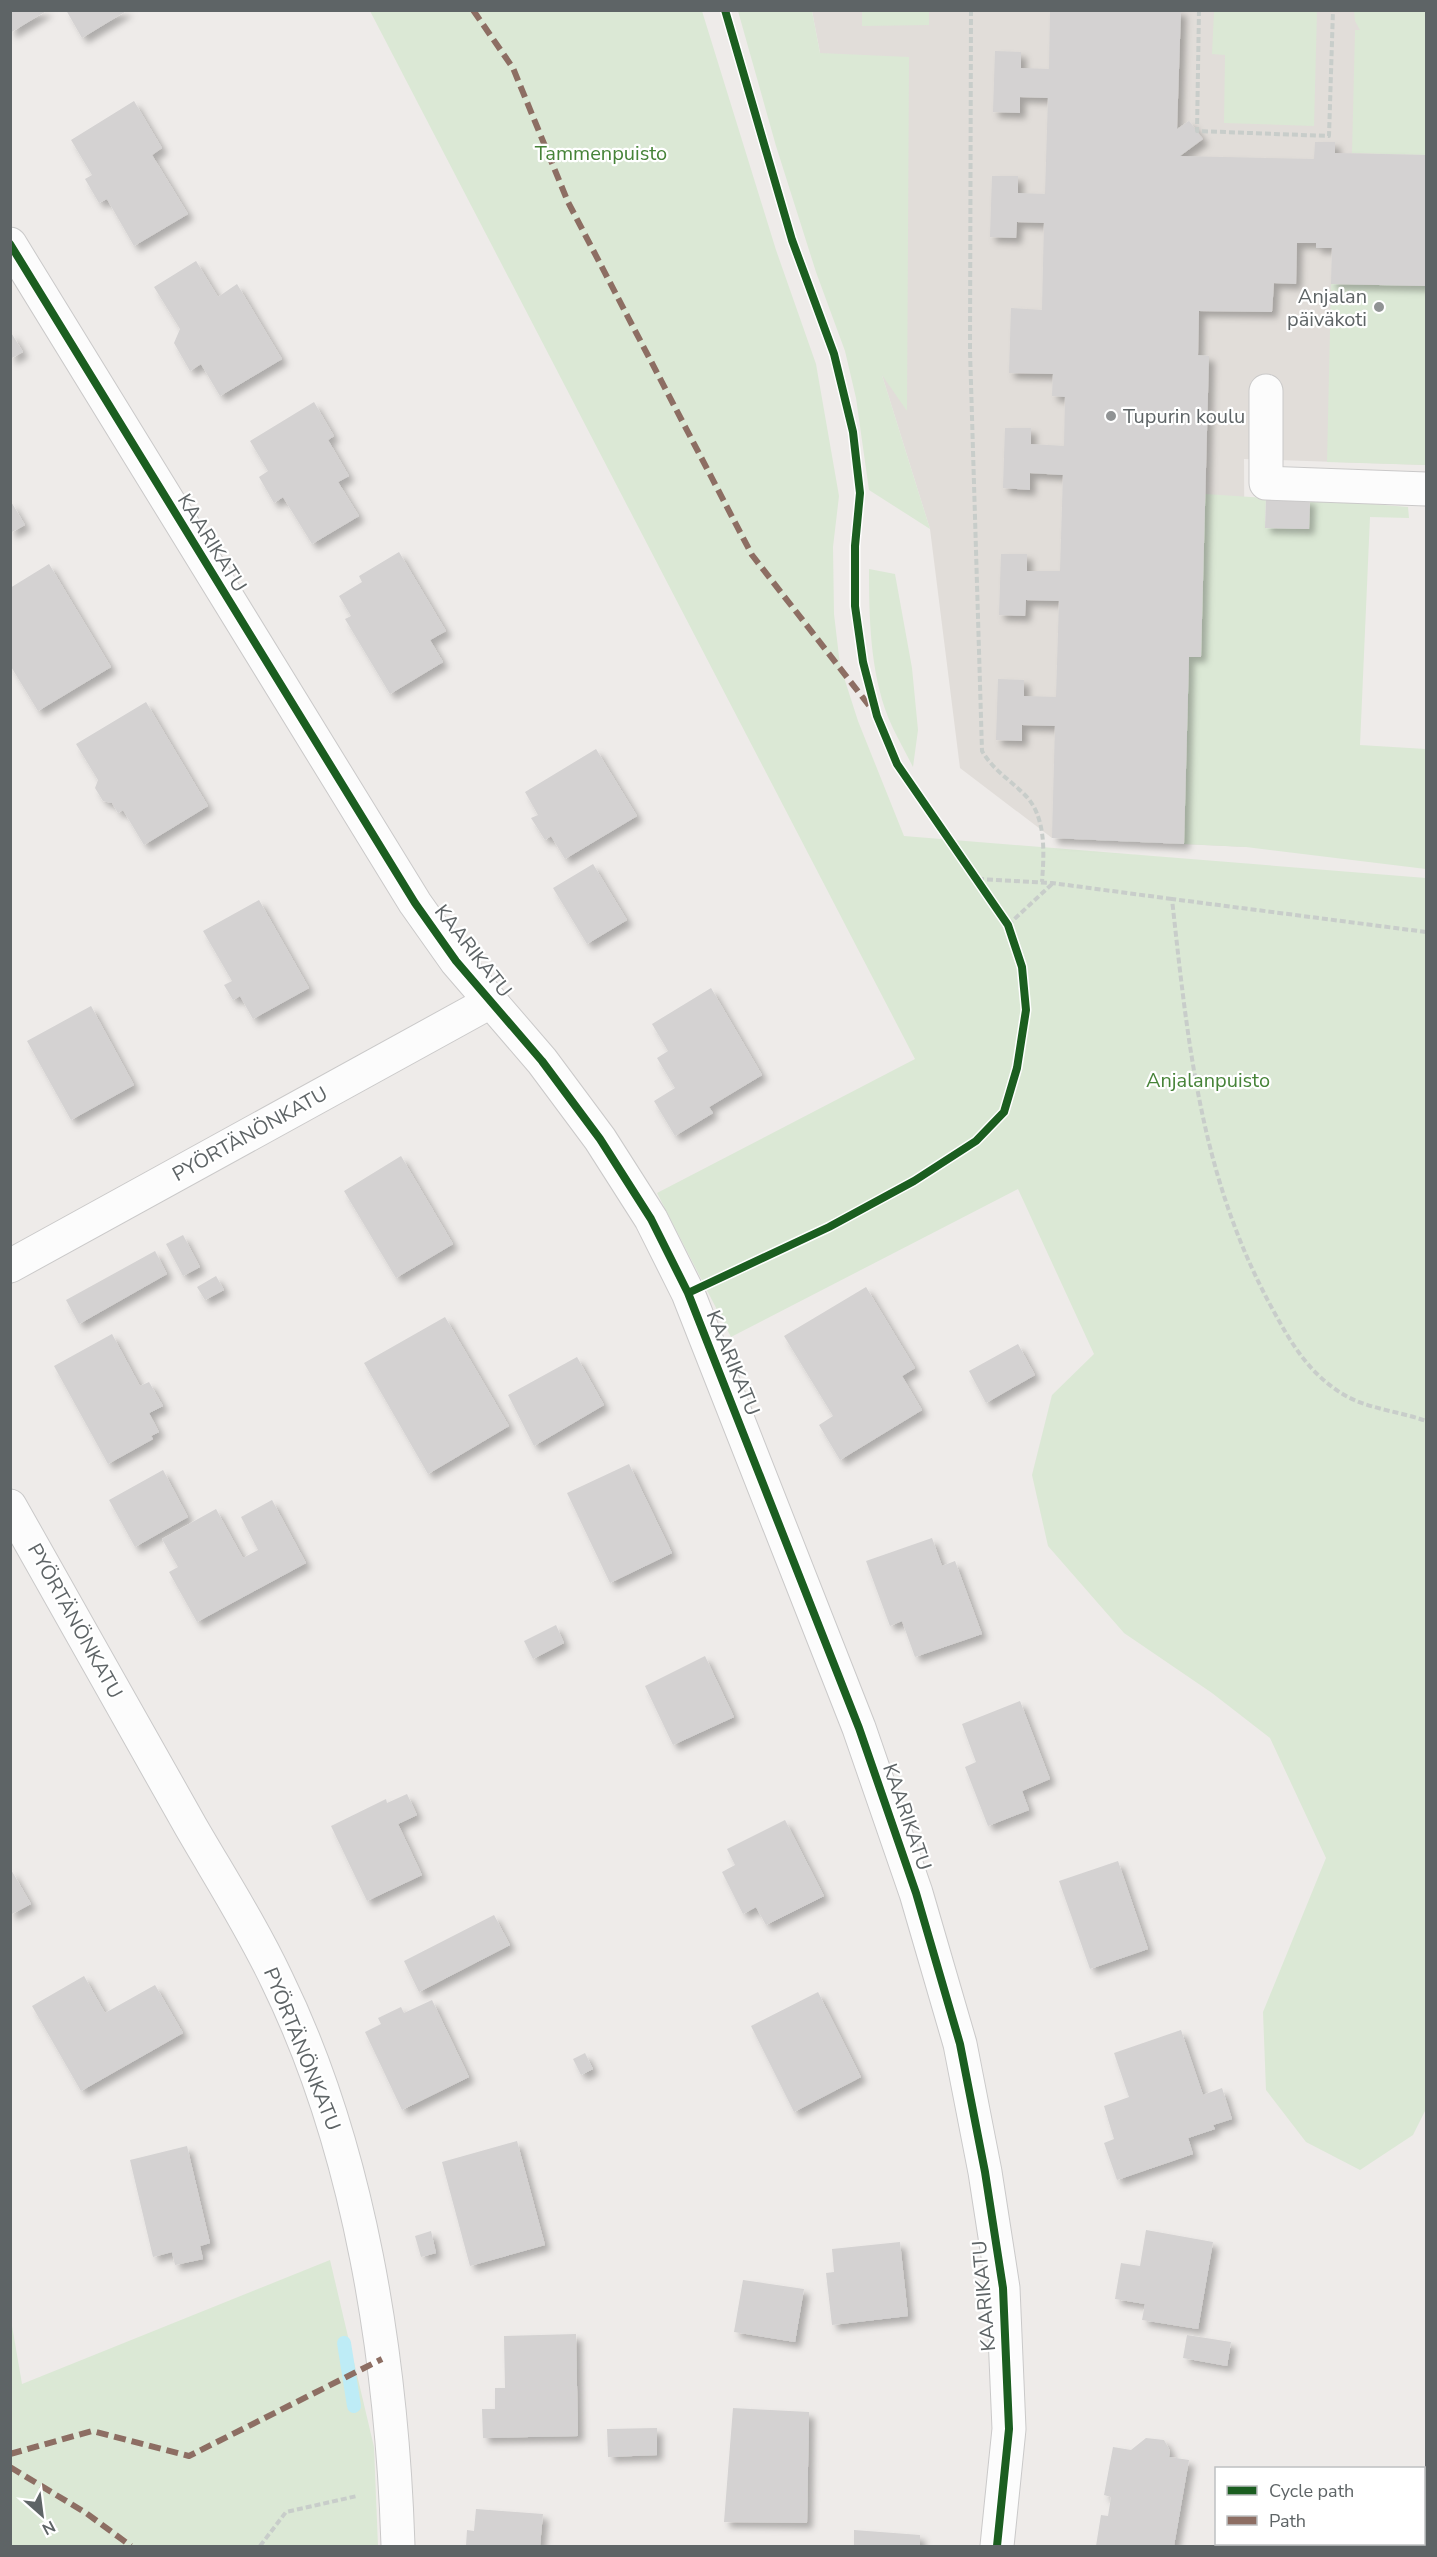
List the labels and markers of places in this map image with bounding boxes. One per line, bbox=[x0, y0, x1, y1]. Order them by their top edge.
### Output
place label: Anjalan päiväkoti bbox=[1287, 283, 1367, 333]
marker: Anjalan päiväkoti bbox=[1372, 300, 1386, 314]
place label: Tupurin koulu bbox=[1123, 403, 1245, 430]
marker: Tupurin koulu bbox=[1104, 409, 1118, 423]

